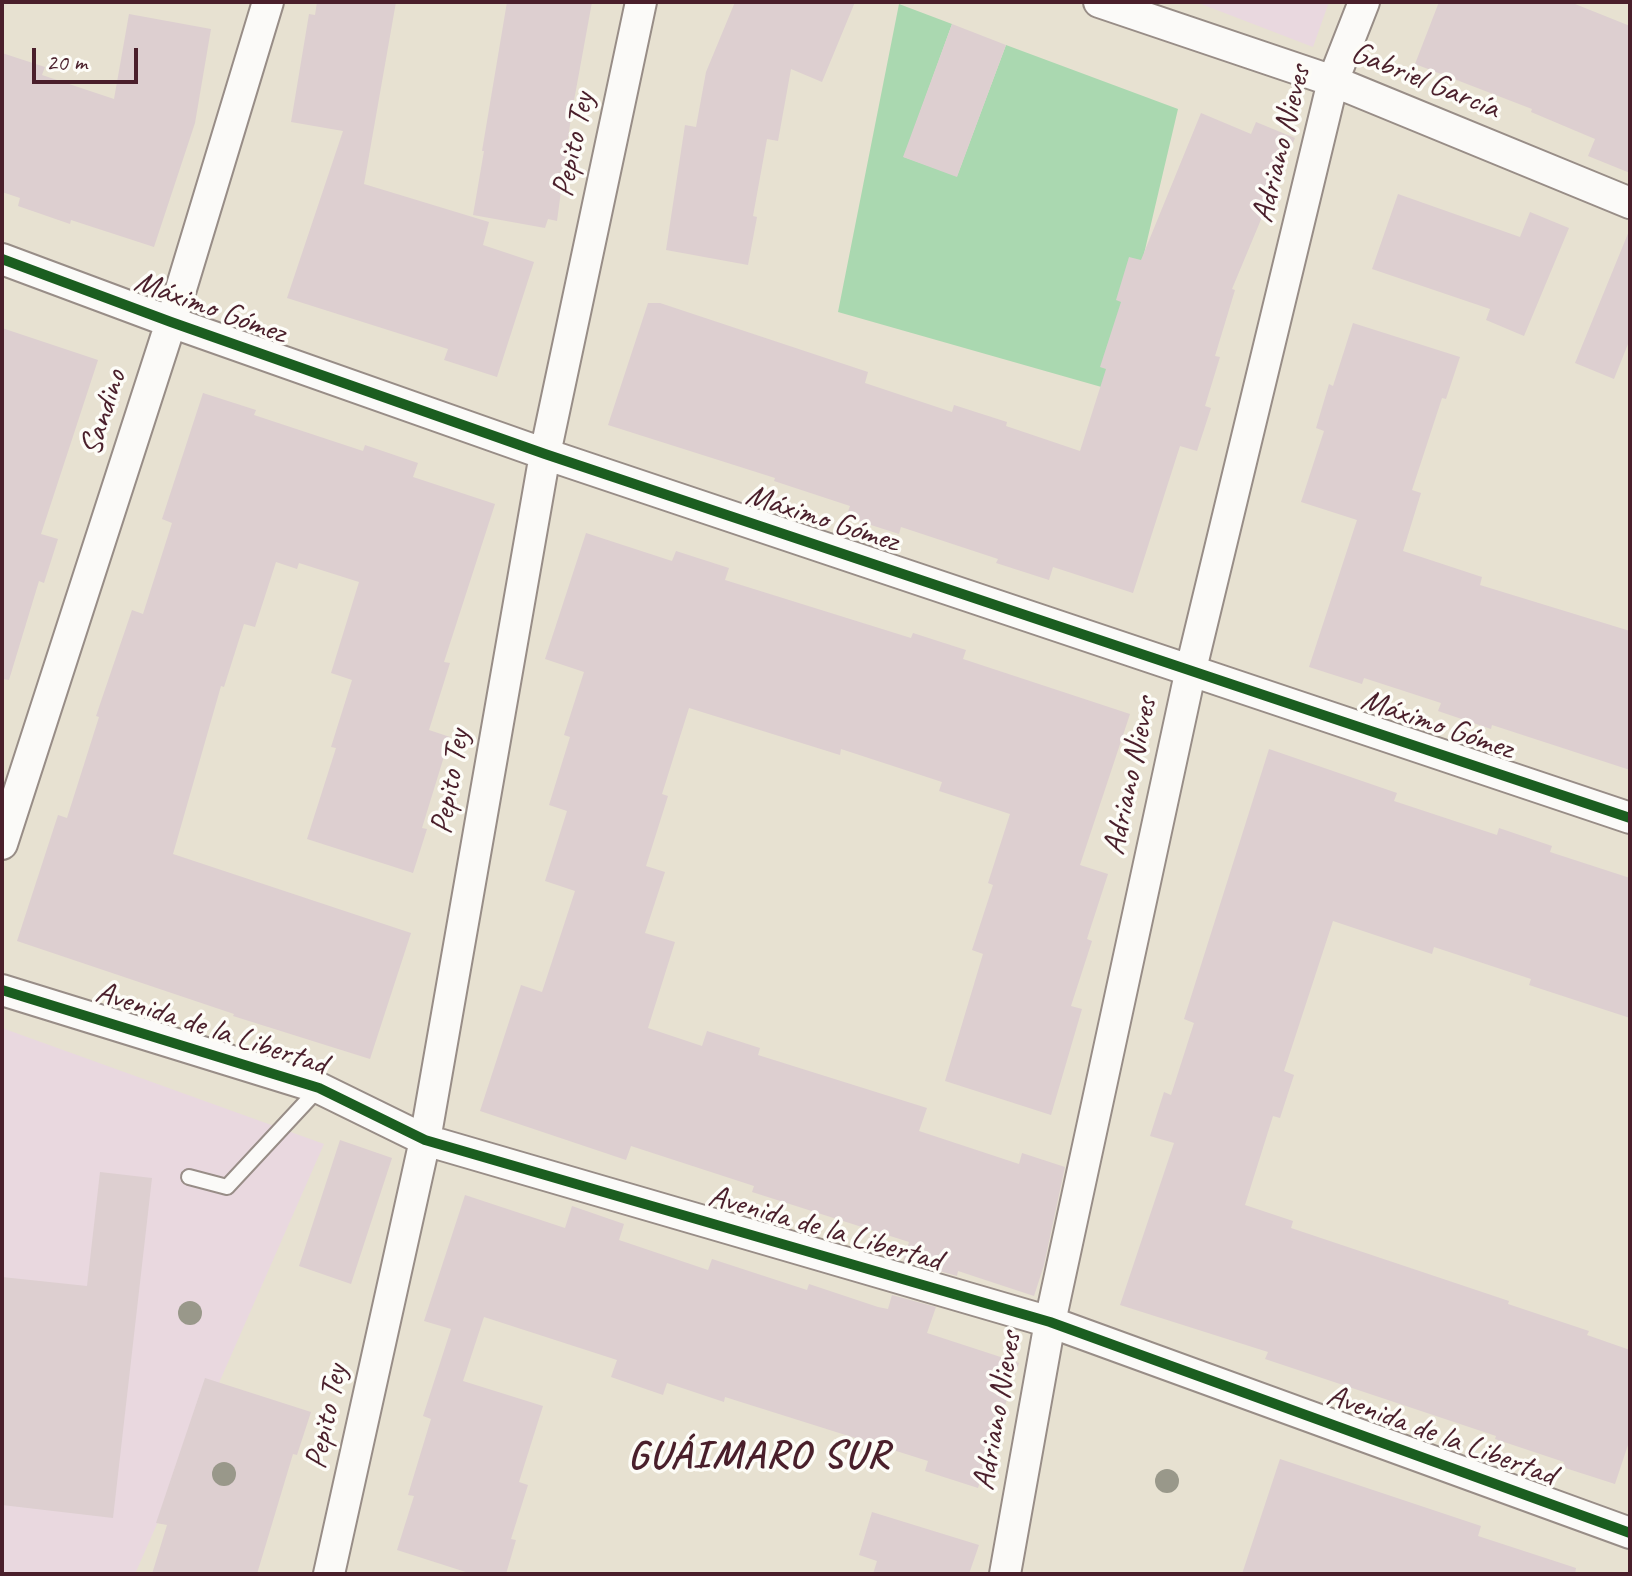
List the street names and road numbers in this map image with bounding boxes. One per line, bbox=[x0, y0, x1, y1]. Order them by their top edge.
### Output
street label: Gabriel García bbox=[1345, 34, 1505, 128]
street label: Adriano Nieves bbox=[1244, 61, 1320, 227]
street label: Pepito Tey bbox=[544, 89, 604, 201]
street label: Máximo Gómez bbox=[129, 263, 291, 353]
street label: Sandino bbox=[72, 365, 136, 461]
street label: Máximo Gómez bbox=[741, 476, 903, 562]
street label: Máximo Gómez bbox=[1356, 681, 1518, 769]
street label: Adriano Nieves bbox=[1096, 694, 1166, 858]
street label: Pepito Tey bbox=[423, 727, 479, 837]
street label: Avenida de la Libertad bbox=[91, 974, 331, 1084]
street label: Avenida de la Libertad bbox=[704, 1177, 946, 1281]
street label: Adriano Nieves bbox=[965, 1329, 1031, 1493]
street label: Pepito Tey bbox=[297, 1361, 357, 1473]
street label: Avenida de la Libertad bbox=[1321, 1377, 1561, 1495]

